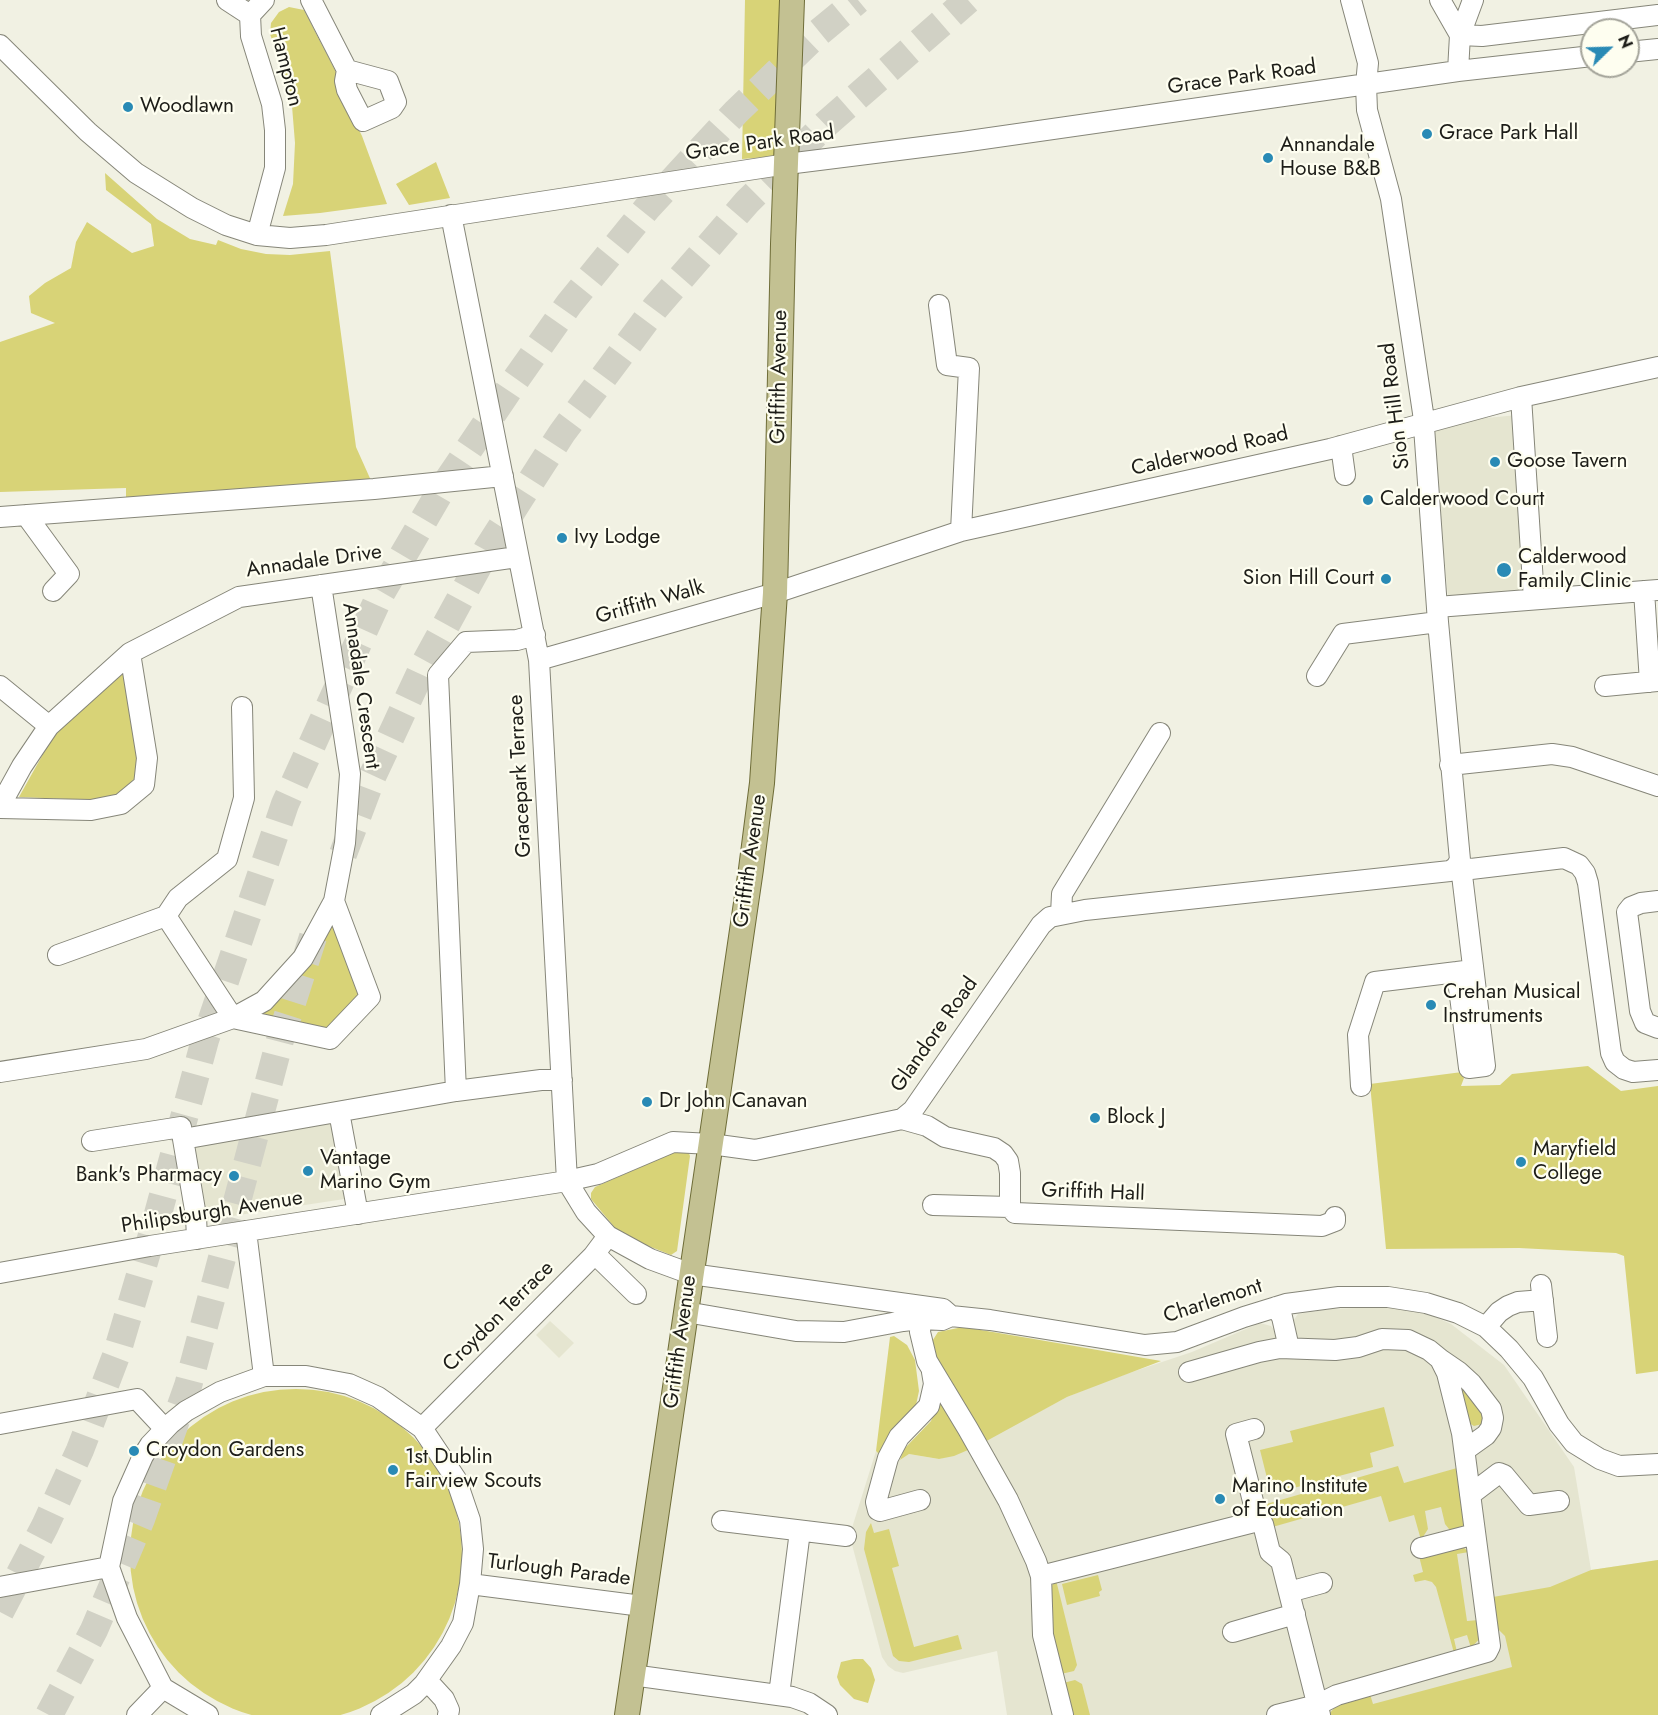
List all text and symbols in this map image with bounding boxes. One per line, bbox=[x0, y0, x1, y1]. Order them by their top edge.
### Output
north arrow bbox=[1580, 18, 1640, 78]
street label: Hampton bbox=[263, 25, 307, 109]
text: N bbox=[1612, 31, 1638, 52]
street label: Grace Park Road bbox=[1166, 55, 1318, 101]
place label: Woodlawn bbox=[140, 94, 234, 120]
marker: Woodlawn bbox=[121, 100, 135, 114]
street label: Grace Park Road bbox=[684, 121, 836, 167]
place label: Grace Park Hall bbox=[1439, 121, 1578, 147]
marker: Grace Park Hall bbox=[1420, 127, 1434, 141]
place label: Annandale House B&B bbox=[1280, 133, 1381, 183]
marker: Annandale House B&B bbox=[1261, 151, 1275, 165]
street label: Griffith Avenue bbox=[766, 310, 794, 444]
street label: Sion Hill Road bbox=[1376, 341, 1416, 471]
street label: Calderwood Road bbox=[1129, 422, 1291, 482]
place label: Goose Tavern bbox=[1507, 449, 1627, 475]
marker: Goose Tavern bbox=[1488, 455, 1502, 469]
place label: Calderwood Court bbox=[1380, 487, 1544, 513]
marker: Calderwood Court bbox=[1361, 493, 1375, 507]
place label: Ivy Lodge bbox=[574, 525, 660, 551]
marker: Ivy Lodge bbox=[555, 531, 569, 545]
street label: Annadale Drive bbox=[245, 540, 383, 584]
place label: Calderwood Family Clinic bbox=[1518, 545, 1631, 595]
marker: Calderwood Family Clinic bbox=[1495, 561, 1513, 579]
place label: Sion Hill Court bbox=[1243, 566, 1374, 592]
marker: Sion Hill Court bbox=[1379, 572, 1393, 586]
street label: Griffith Walk bbox=[593, 576, 707, 630]
street label: Annadale Crescent bbox=[336, 601, 384, 771]
street label: Gracepark Terrace bbox=[504, 694, 538, 858]
street label: Griffith Avenue bbox=[729, 793, 773, 929]
street label: Glandore Road bbox=[886, 972, 984, 1098]
place label: Crehan Musical Instruments bbox=[1443, 980, 1580, 1030]
marker: Crehan Musical Instruments bbox=[1424, 998, 1438, 1012]
place label: Dr John Canavan bbox=[659, 1089, 808, 1115]
marker: Dr John Canavan bbox=[640, 1095, 654, 1109]
place label: Block J bbox=[1107, 1105, 1166, 1131]
marker: Block J bbox=[1088, 1111, 1102, 1125]
place label: Maryfield College bbox=[1533, 1137, 1616, 1187]
place label: Vantage Marino Gym bbox=[320, 1146, 431, 1196]
marker: Maryfield College bbox=[1514, 1155, 1528, 1169]
place label: Bank's Pharmacy bbox=[76, 1163, 222, 1189]
marker: Vantage Marino Gym bbox=[301, 1164, 315, 1178]
marker: Bank's Pharmacy bbox=[227, 1169, 241, 1183]
street label: Griffith Hall bbox=[1041, 1179, 1145, 1207]
street label: Philipsburgh Avenue bbox=[120, 1186, 304, 1240]
street label: Croydon Terrace bbox=[438, 1256, 560, 1378]
street label: Griffith Avenue bbox=[659, 1274, 703, 1410]
street label: Charlemont bbox=[1160, 1274, 1266, 1330]
place label: Croydon Gardens bbox=[146, 1438, 304, 1464]
marker: Croydon Gardens bbox=[127, 1444, 141, 1458]
place label: 1st Dublin Fairview Scouts bbox=[405, 1445, 542, 1495]
marker: 1st Dublin Fairview Scouts bbox=[386, 1463, 400, 1477]
place label: Marino Institute of Education bbox=[1232, 1474, 1368, 1524]
marker: Marino Institute of Education bbox=[1213, 1492, 1227, 1506]
street label: Turlough Parade bbox=[486, 1550, 632, 1592]

